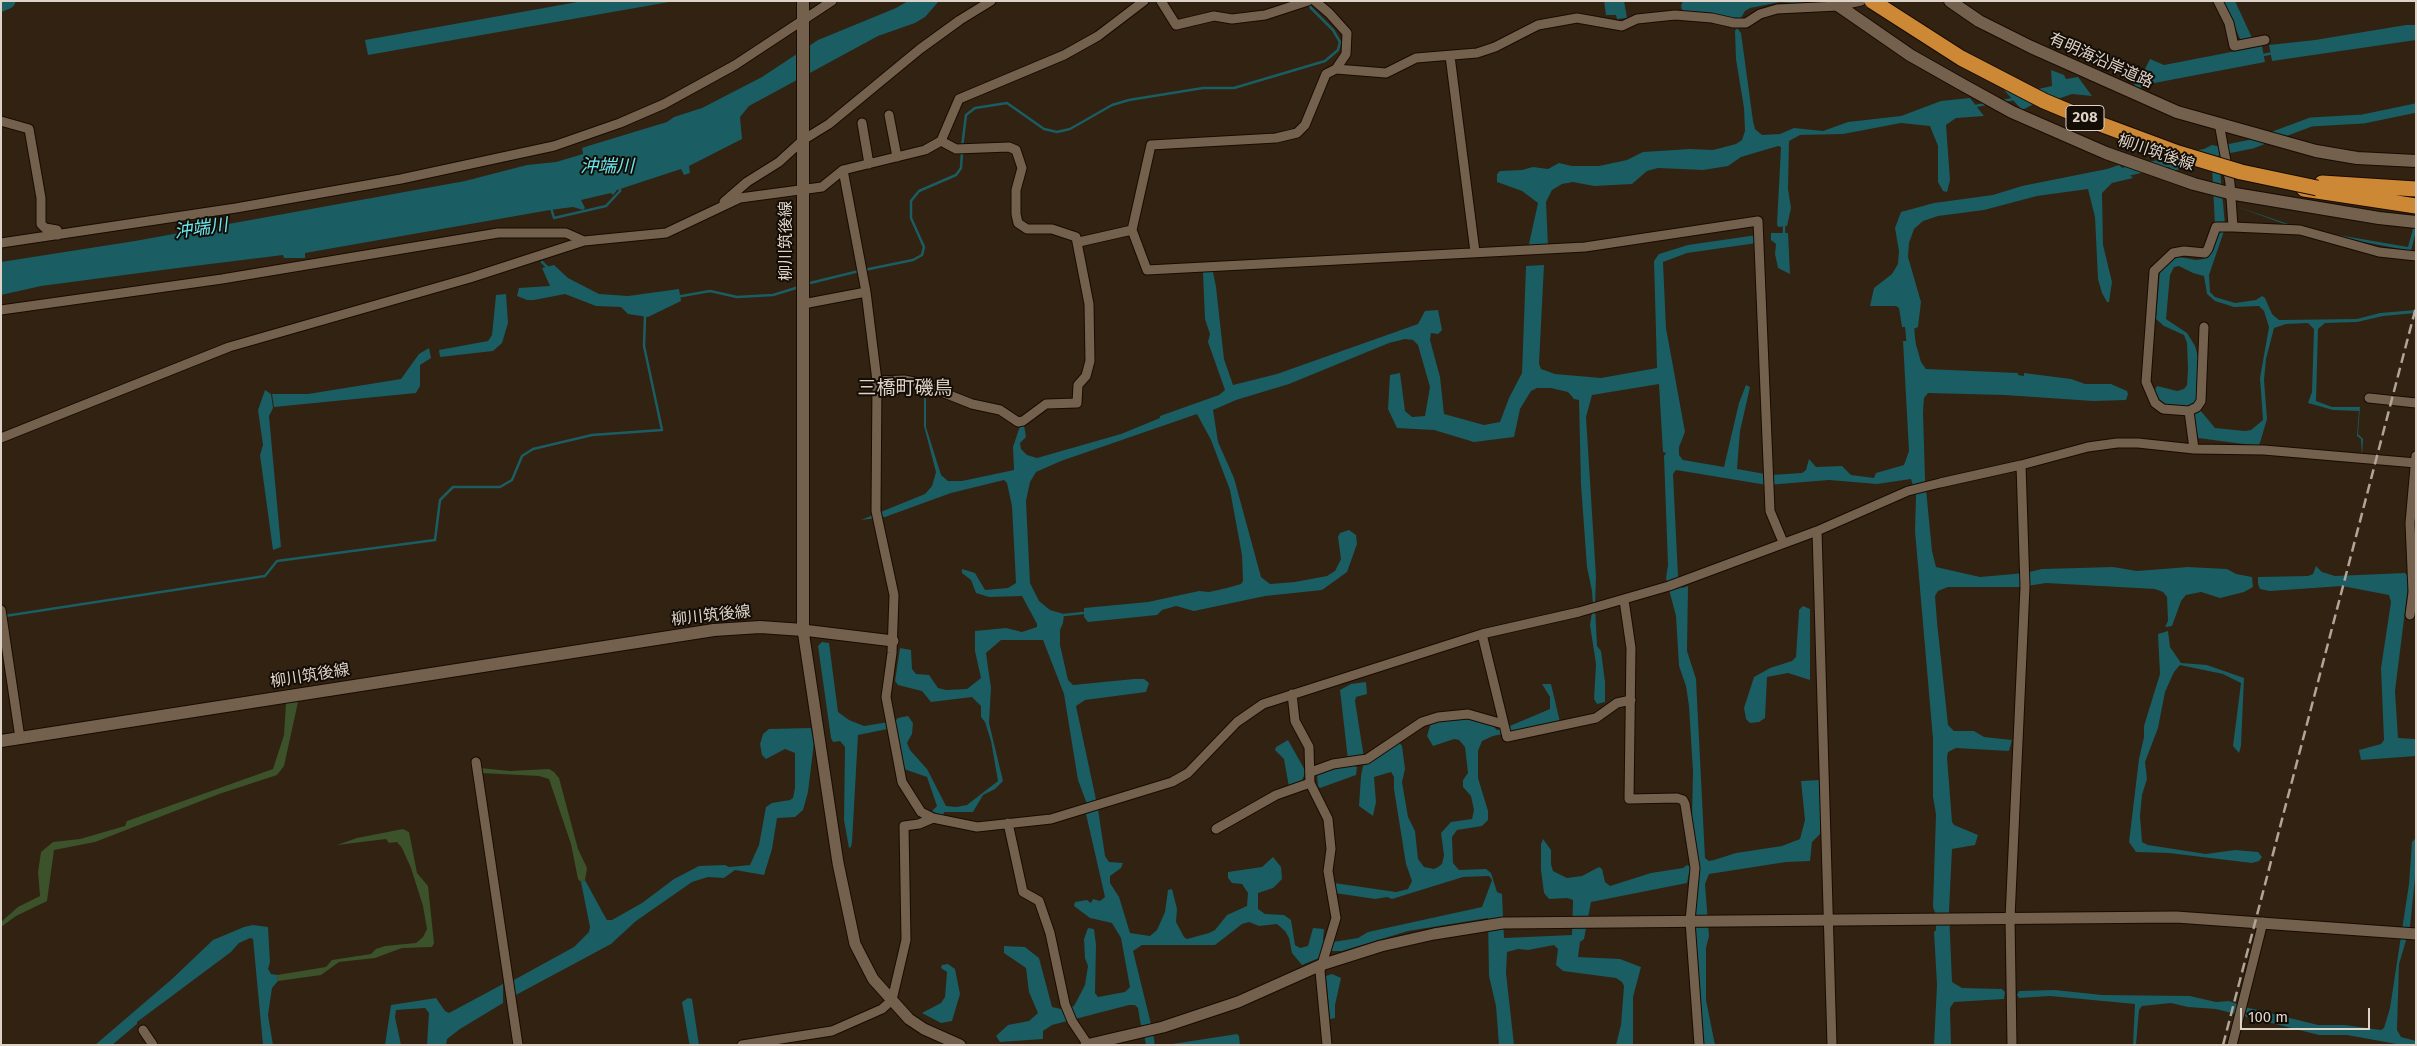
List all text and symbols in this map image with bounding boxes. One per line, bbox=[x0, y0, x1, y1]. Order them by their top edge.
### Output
street label: 有明海沿岸道路 bbox=[2046, 29, 2156, 93]
road number: 208 bbox=[2066, 106, 2104, 130]
street label: 柳川筑後線 bbox=[2115, 131, 2197, 175]
water label: 沖端川 bbox=[580, 156, 634, 178]
street label: 柳川筑後線 bbox=[777, 201, 797, 281]
water label: 沖端川 bbox=[173, 215, 229, 243]
district label: 三橋町磯鳥 bbox=[858, 378, 952, 400]
street label: 柳川筑後線 bbox=[670, 602, 752, 630]
street label: 柳川筑後線 bbox=[269, 660, 351, 692]
scale bar bbox=[2242, 998, 2372, 1030]
text: 100 m bbox=[2248, 1008, 2288, 1026]

